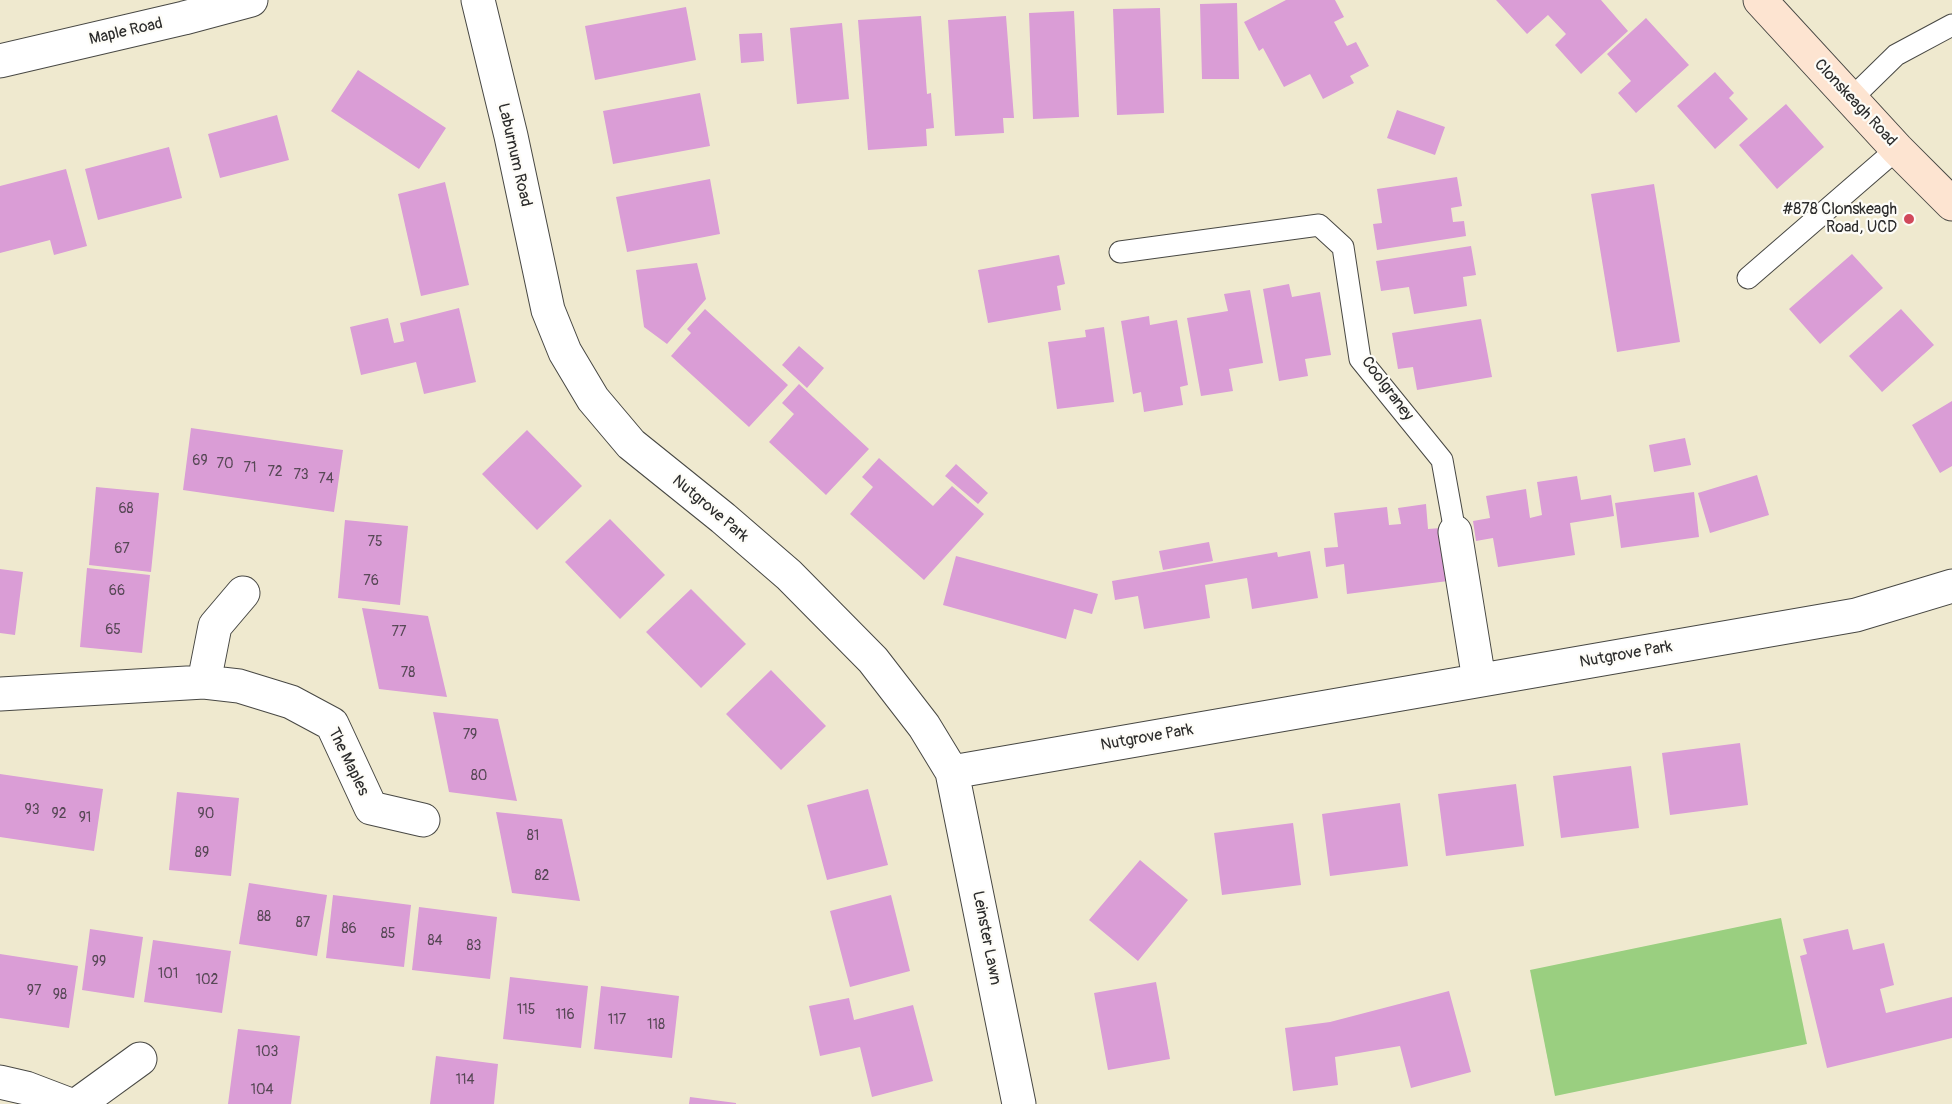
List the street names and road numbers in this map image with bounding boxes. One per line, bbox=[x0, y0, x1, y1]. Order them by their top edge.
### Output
street label: Maple Road bbox=[87, 14, 165, 50]
street label: Clonskeagh Road bbox=[1810, 55, 1900, 151]
street label: Laburnum Road bbox=[493, 101, 535, 209]
street label: Coolgraney bbox=[1357, 353, 1417, 425]
street label: Nutgrove Park bbox=[668, 471, 752, 547]
street label: Nutgrove Park bbox=[1578, 637, 1674, 673]
street label: Nutgrove Park bbox=[1099, 720, 1195, 756]
street label: The Maples bbox=[323, 725, 373, 799]
street label: Leinster Lawn bbox=[967, 889, 1005, 987]

